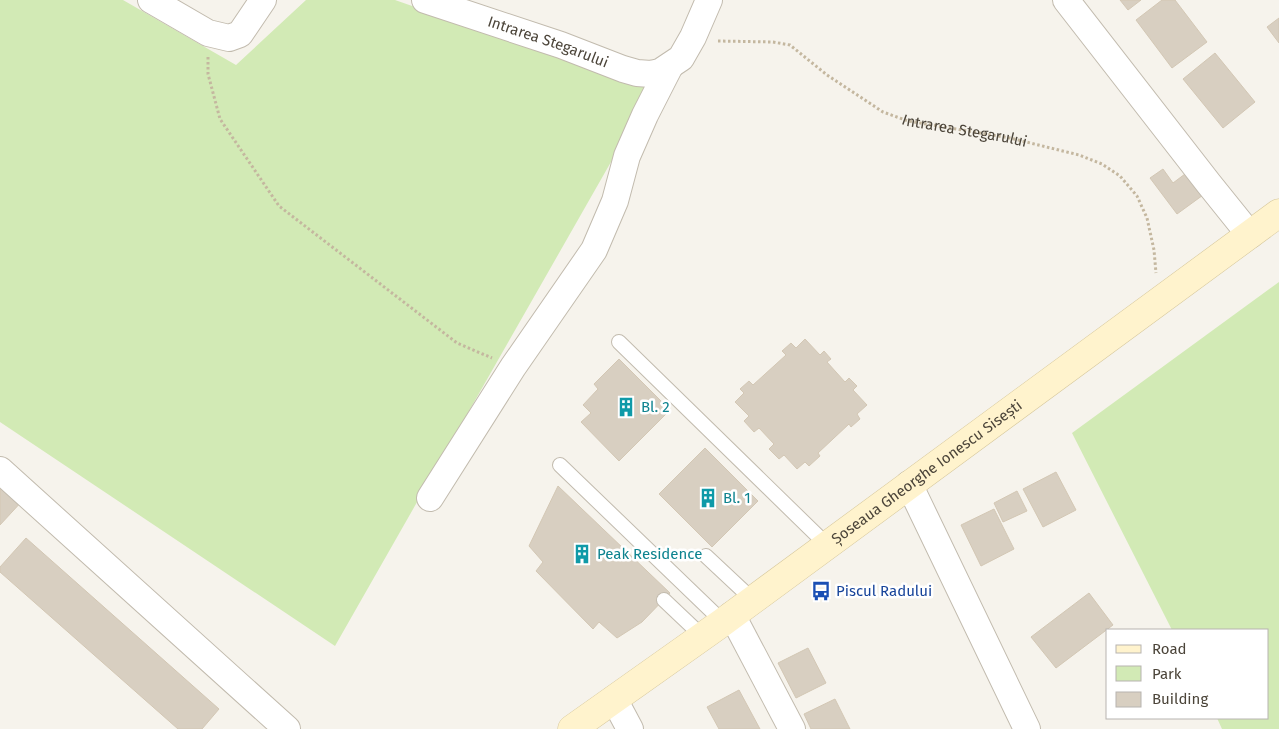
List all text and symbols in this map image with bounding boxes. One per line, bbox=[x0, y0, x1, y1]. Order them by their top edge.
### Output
street label: Intrarea Stegarului bbox=[485, 12, 611, 71]
street label: Intrarea Stegarului bbox=[899, 111, 1029, 151]
building icon: Bl. 2 bbox=[615, 396, 637, 418]
street label: Șoseaua Gheorghe Ionescu Sisești bbox=[828, 396, 1025, 549]
place label: Bl. 2 bbox=[641, 398, 670, 416]
building icon: Bl. 1 bbox=[697, 487, 719, 509]
place label: Bl. 1 bbox=[723, 489, 751, 507]
building icon: Peak Residence bbox=[571, 543, 593, 565]
place label: Peak Residence bbox=[597, 545, 702, 563]
bus stop icon: Piscul Radului bbox=[810, 580, 832, 602]
place label: Piscul Radului bbox=[836, 582, 932, 600]
legend bbox=[1106, 629, 1269, 719]
text: Road bbox=[1152, 640, 1187, 658]
text: Park bbox=[1152, 665, 1182, 683]
text: Building bbox=[1152, 690, 1208, 708]

